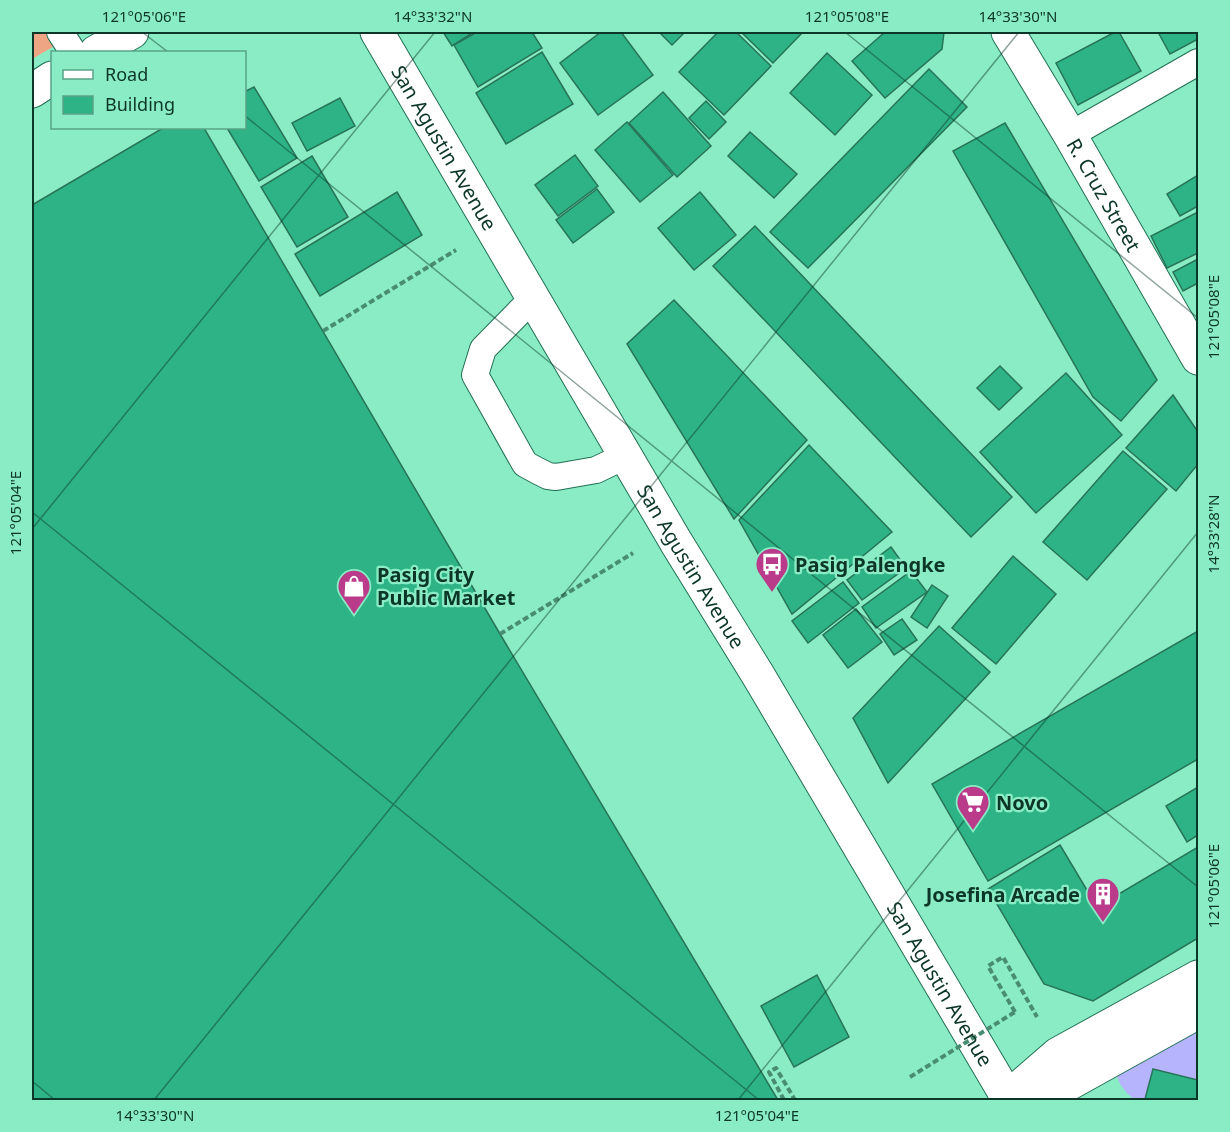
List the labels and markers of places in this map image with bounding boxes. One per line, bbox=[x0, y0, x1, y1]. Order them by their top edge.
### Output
bus stop icon: Pasig Palengke bbox=[754, 546, 790, 593]
place label: Pasig Palengke bbox=[795, 551, 946, 578]
place label: Pasig City Public Market bbox=[377, 561, 516, 611]
shop icon: Pasig City Public Market bbox=[336, 568, 372, 615]
supermarket icon: Novo bbox=[955, 784, 991, 831]
place label: Novo bbox=[996, 789, 1048, 816]
building icon: Josefina Arcade bbox=[1085, 876, 1121, 923]
place label: Josefina Arcade bbox=[924, 881, 1080, 908]

